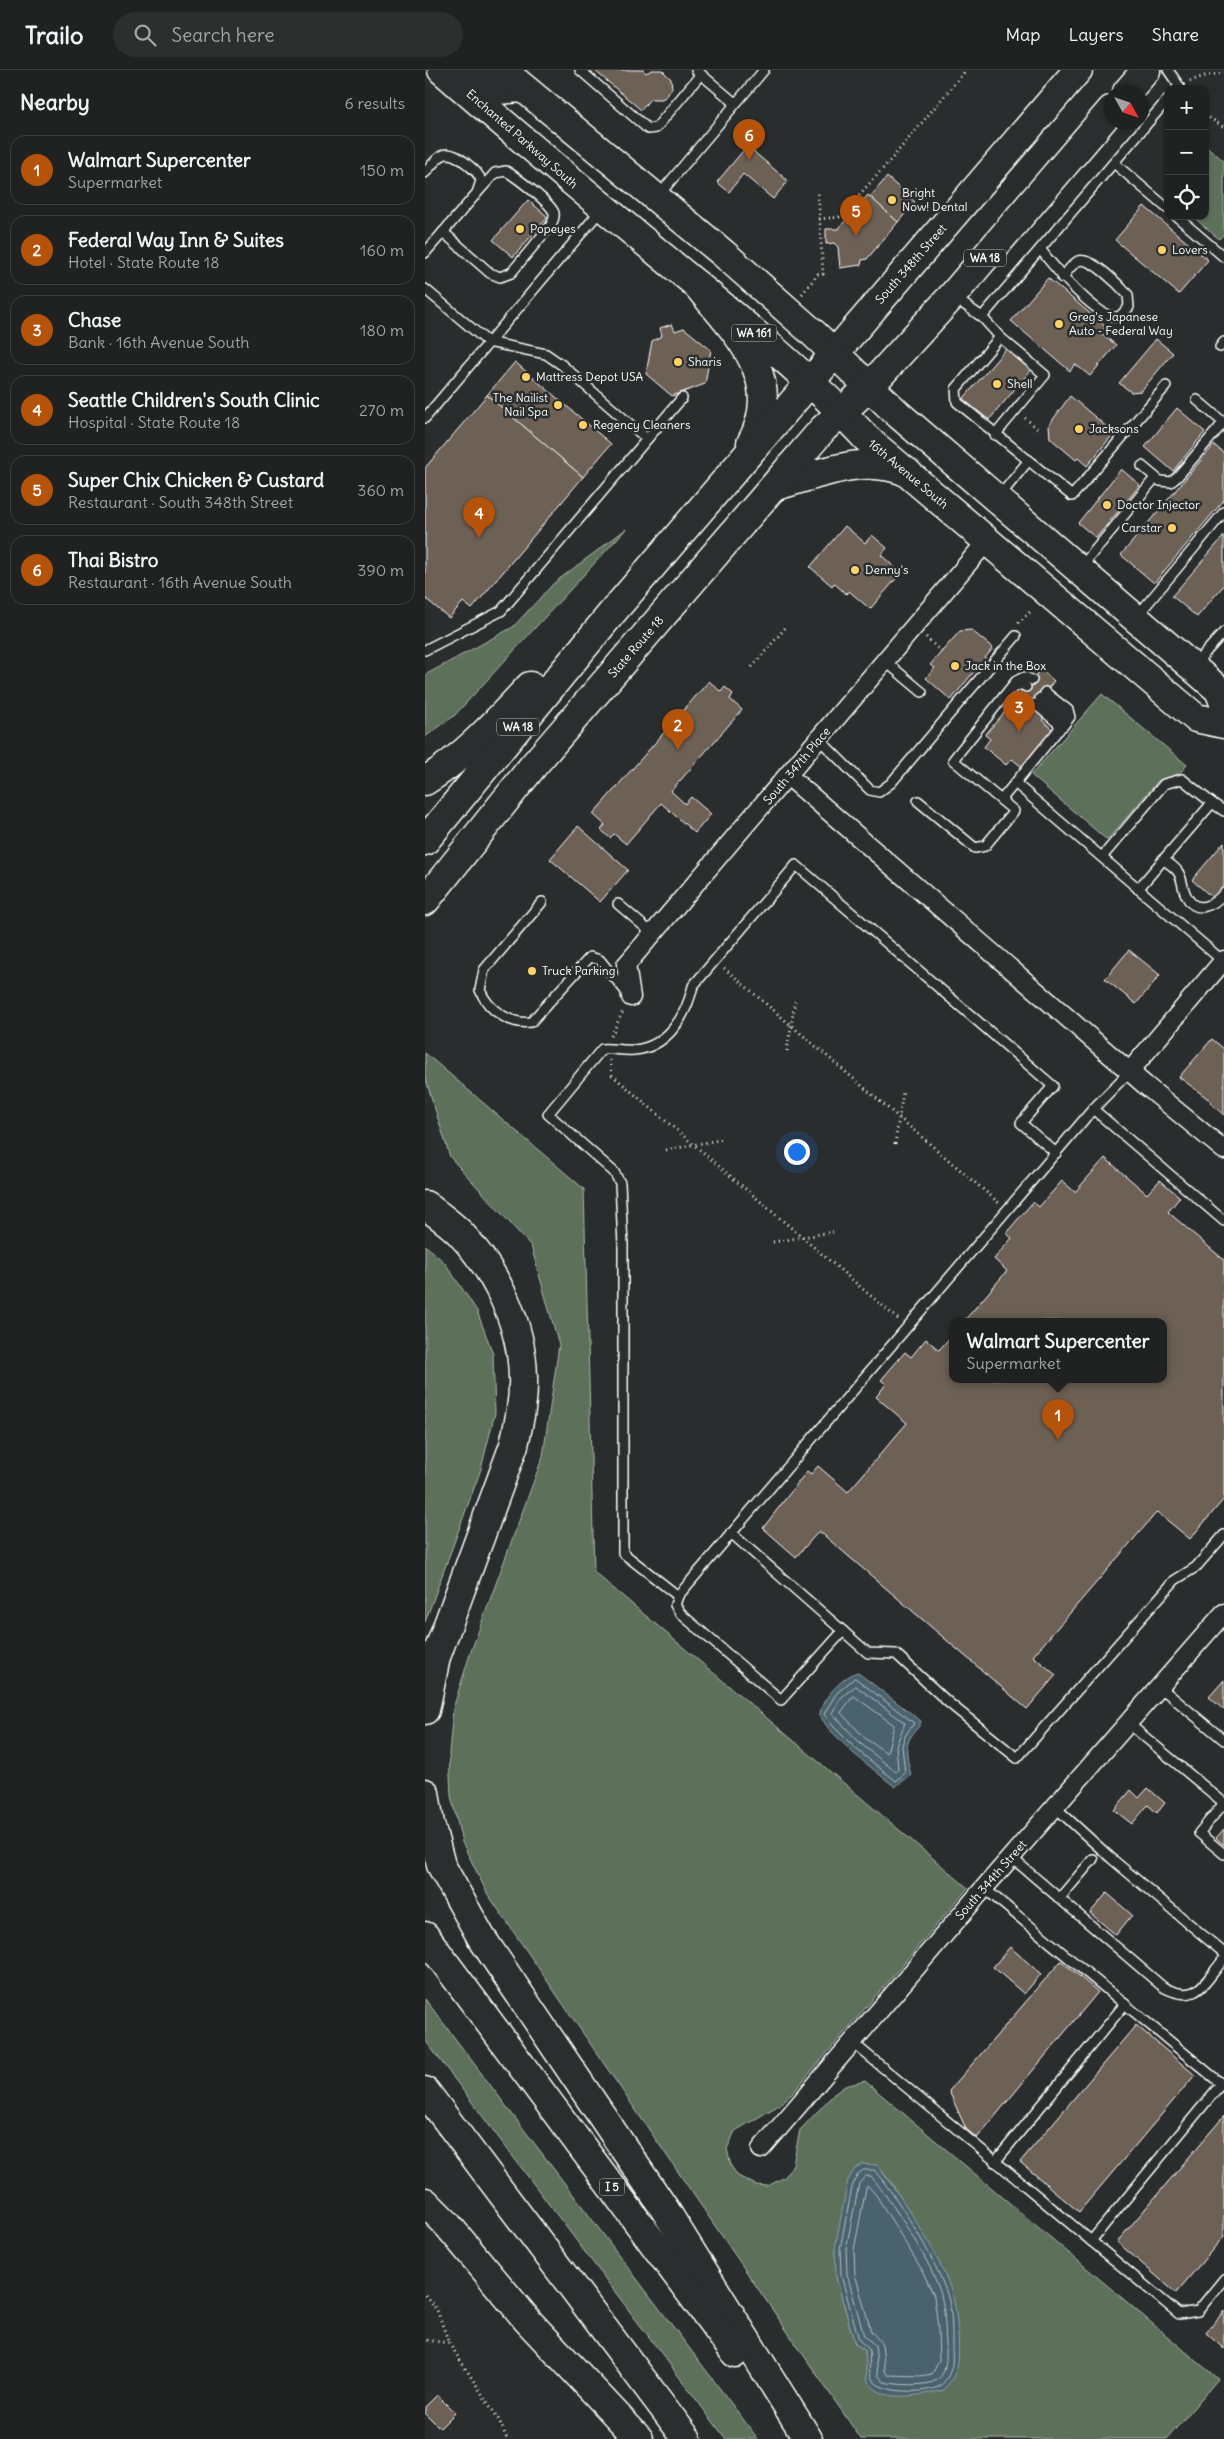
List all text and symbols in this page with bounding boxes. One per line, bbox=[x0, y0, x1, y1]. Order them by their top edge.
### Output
search box bbox=[113, 12, 463, 57]
text: Trailo bbox=[25, 20, 83, 50]
icon: search bbox=[131, 21, 159, 49]
text: Search here bbox=[171, 23, 274, 47]
text: Map bbox=[1005, 23, 1040, 46]
text: Layers bbox=[1068, 23, 1124, 46]
text: Share bbox=[1152, 23, 1199, 46]
north arrow bbox=[1104, 85, 1149, 130]
map controls bbox=[1164, 85, 1209, 220]
button: + bbox=[1164, 85, 1209, 130]
street label: Enchanted Parkway South bbox=[463, 86, 581, 191]
text: Nearby bbox=[20, 89, 90, 116]
text: 6 results bbox=[344, 93, 405, 113]
pin: 6 bbox=[733, 119, 765, 160]
button: − bbox=[1164, 130, 1209, 175]
text: Walmart Supercenter bbox=[68, 148, 251, 172]
text: 1 bbox=[34, 160, 40, 180]
text: 150 m bbox=[360, 160, 404, 180]
text: Supermarket bbox=[68, 172, 162, 192]
button: locate bbox=[1164, 175, 1209, 220]
place label: Bright Now! Dental bbox=[902, 185, 968, 214]
marker: Bright Now! Dental bbox=[886, 194, 898, 206]
pin: 5 bbox=[840, 195, 872, 236]
place label: Popeyes bbox=[530, 221, 576, 236]
street label: South 348th Street bbox=[872, 221, 949, 307]
marker: Popeyes bbox=[514, 223, 526, 235]
text: Federal Way Inn & Suites bbox=[68, 228, 284, 252]
text: 2 bbox=[33, 240, 41, 260]
text: 160 m bbox=[360, 240, 404, 260]
place label: Lovers bbox=[1172, 242, 1208, 257]
marker: Lovers bbox=[1156, 244, 1168, 256]
road number: WA 18 bbox=[964, 250, 1006, 267]
text: Hotel · State Route 18 bbox=[68, 252, 219, 272]
text: Chase bbox=[68, 308, 121, 332]
place label: Greg's Japanese Auto - Federal Way bbox=[1069, 309, 1173, 338]
marker: Greg's Japanese Auto - Federal Way bbox=[1053, 318, 1065, 330]
text: 3 bbox=[32, 320, 42, 340]
text: 180 m bbox=[360, 320, 404, 340]
road number: WA 161 bbox=[731, 324, 777, 342]
text: Bank · 16th Avenue South bbox=[68, 332, 250, 352]
place label: Sharis bbox=[688, 354, 722, 369]
marker: Sharis bbox=[672, 356, 684, 368]
place label: Mattress Depot USA bbox=[536, 369, 644, 384]
marker: Mattress Depot USA bbox=[520, 371, 532, 383]
place label: Shell bbox=[1007, 376, 1032, 391]
marker: Shell bbox=[991, 378, 1003, 390]
text: Seattle Children's South Clinic bbox=[68, 388, 320, 412]
place label: The Nailist Nail Spa bbox=[493, 390, 548, 419]
marker: The Nailist Nail Spa bbox=[552, 399, 564, 411]
text: 4 bbox=[32, 400, 42, 420]
text: 270 m bbox=[359, 400, 404, 420]
text: Hospital · State Route 18 bbox=[68, 412, 240, 432]
place label: Regency Cleaners bbox=[593, 417, 690, 432]
marker: Regency Cleaners bbox=[577, 419, 589, 431]
place label: Jacksons bbox=[1089, 421, 1139, 436]
marker: Jacksons bbox=[1073, 423, 1085, 435]
street label: 16th Avenue South bbox=[865, 436, 951, 512]
text: Super Chix Chicken & Custard bbox=[68, 468, 324, 492]
text: 5 bbox=[32, 480, 42, 500]
text: 360 m bbox=[357, 480, 404, 500]
text: Restaurant · South 348th Street bbox=[68, 492, 293, 512]
pin: 4 bbox=[463, 497, 495, 538]
place label: Doctor Injector bbox=[1117, 497, 1200, 512]
marker: Doctor Injector bbox=[1101, 499, 1113, 511]
place label: Carstar bbox=[1121, 520, 1162, 535]
marker: Carstar bbox=[1166, 522, 1178, 534]
text: Thai Bistro bbox=[68, 548, 159, 572]
text: 6 bbox=[32, 560, 42, 580]
text: 390 m bbox=[357, 560, 404, 580]
place label: Denny's bbox=[865, 562, 908, 577]
marker: Denny's bbox=[849, 564, 861, 576]
text: Restaurant · 16th Avenue South bbox=[68, 572, 292, 592]
street label: State Route 18 bbox=[605, 613, 667, 681]
place label: Jack in the Box bbox=[965, 658, 1046, 673]
marker: Jack in the Box bbox=[949, 660, 961, 672]
pin: 3 bbox=[1003, 691, 1035, 732]
pin: 2 bbox=[662, 709, 694, 750]
road number: WA 18 bbox=[497, 719, 539, 736]
street label: South 347th Place bbox=[760, 724, 833, 808]
place label: Truck Parking bbox=[542, 963, 616, 978]
marker: Truck Parking bbox=[526, 965, 538, 977]
your location bbox=[784, 1139, 810, 1165]
popup bbox=[949, 1318, 1167, 1383]
text: Walmart Supercenter bbox=[967, 1329, 1149, 1353]
text: Supermarket bbox=[967, 1353, 1061, 1373]
pin: 1 bbox=[1042, 1399, 1074, 1440]
street label: South 344th Street bbox=[952, 1837, 1029, 1923]
road number: I 5 bbox=[599, 2178, 625, 2196]

